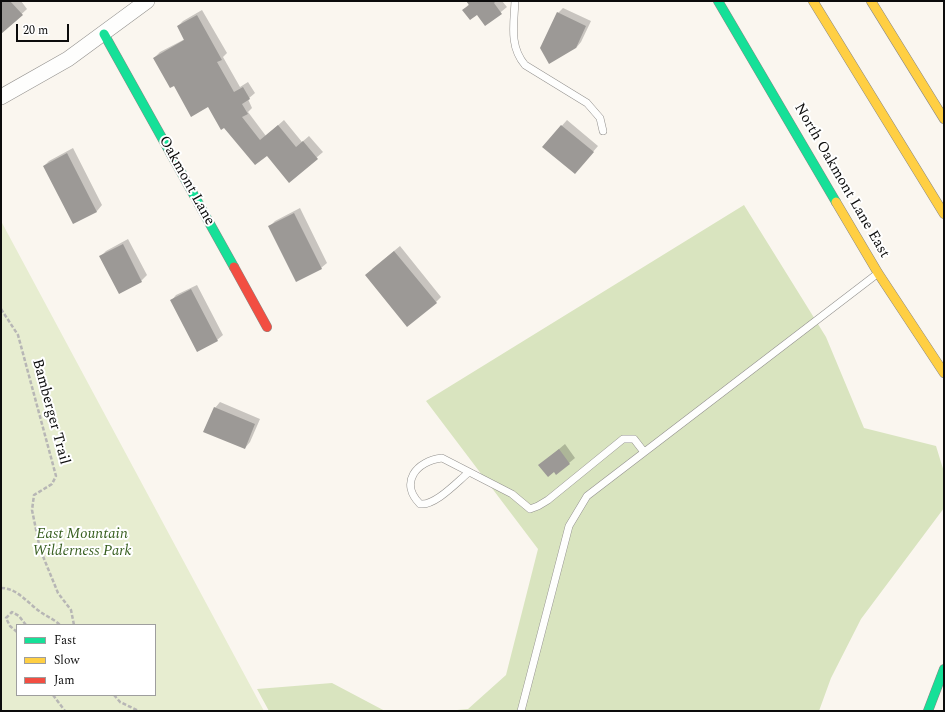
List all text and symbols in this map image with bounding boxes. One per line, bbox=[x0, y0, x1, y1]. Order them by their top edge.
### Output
scale bar bbox=[18, 16, 71, 42]
text: 20 m bbox=[23, 21, 48, 40]
street label: North Oakmont Lane East bbox=[789, 100, 893, 262]
street label: Oakmont Lane bbox=[154, 133, 218, 229]
street label: Bamberger Trail bbox=[27, 357, 73, 467]
park label: East Mountain Wilderness Park bbox=[32, 526, 132, 561]
legend bbox=[16, 624, 156, 696]
text: Fast bbox=[54, 631, 76, 650]
text: Slow bbox=[54, 651, 79, 670]
text: Jam bbox=[54, 671, 75, 690]

